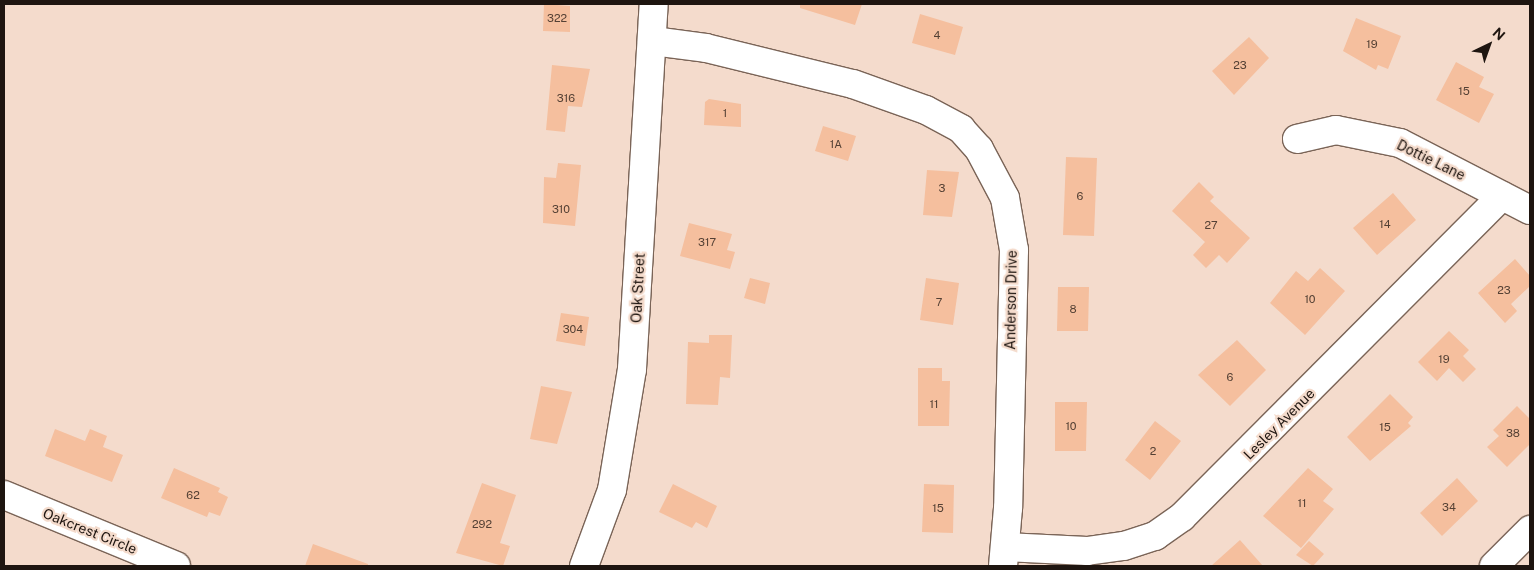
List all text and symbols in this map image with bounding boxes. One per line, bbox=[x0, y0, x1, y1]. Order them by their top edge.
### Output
house number: 322 bbox=[547, 11, 567, 25]
north arrow bbox=[1464, 20, 1514, 70]
text: N bbox=[1490, 24, 1508, 43]
house number: 4 bbox=[934, 28, 940, 42]
house number: 19 bbox=[1366, 37, 1378, 51]
house number: 23 bbox=[1233, 58, 1247, 72]
house number: 15 bbox=[1458, 84, 1470, 98]
house number: 316 bbox=[557, 91, 575, 105]
house number: 1 bbox=[723, 106, 727, 120]
street label: Dottie Lane bbox=[1394, 136, 1468, 184]
house number: 1A bbox=[830, 137, 842, 151]
house number: 3 bbox=[939, 181, 945, 195]
house number: 6 bbox=[1077, 189, 1083, 203]
house number: 310 bbox=[552, 202, 570, 216]
house number: 14 bbox=[1379, 217, 1391, 231]
house number: 27 bbox=[1204, 218, 1218, 232]
house number: 317 bbox=[698, 235, 716, 249]
street label: Anderson Drive bbox=[1002, 250, 1020, 350]
street label: Oak Street bbox=[628, 253, 648, 323]
house number: 23 bbox=[1497, 283, 1511, 297]
house number: 10 bbox=[1304, 292, 1316, 306]
house number: 7 bbox=[936, 295, 942, 309]
house number: 8 bbox=[1069, 302, 1077, 316]
house number: 304 bbox=[563, 322, 583, 336]
house number: 19 bbox=[1438, 352, 1450, 366]
house number: 6 bbox=[1227, 370, 1233, 384]
street label: Lesley Avenue bbox=[1240, 385, 1318, 463]
house number: 11 bbox=[930, 397, 938, 411]
house number: 10 bbox=[1065, 419, 1077, 433]
house number: 15 bbox=[1379, 420, 1391, 434]
house number: 38 bbox=[1506, 426, 1520, 440]
house number: 2 bbox=[1150, 444, 1156, 458]
house number: 62 bbox=[186, 488, 200, 502]
house number: 11 bbox=[1298, 496, 1306, 510]
house number: 34 bbox=[1442, 500, 1456, 514]
house number: 15 bbox=[932, 501, 944, 515]
street label: Oakcrest Circle bbox=[41, 505, 139, 557]
house number: 292 bbox=[472, 517, 492, 531]

